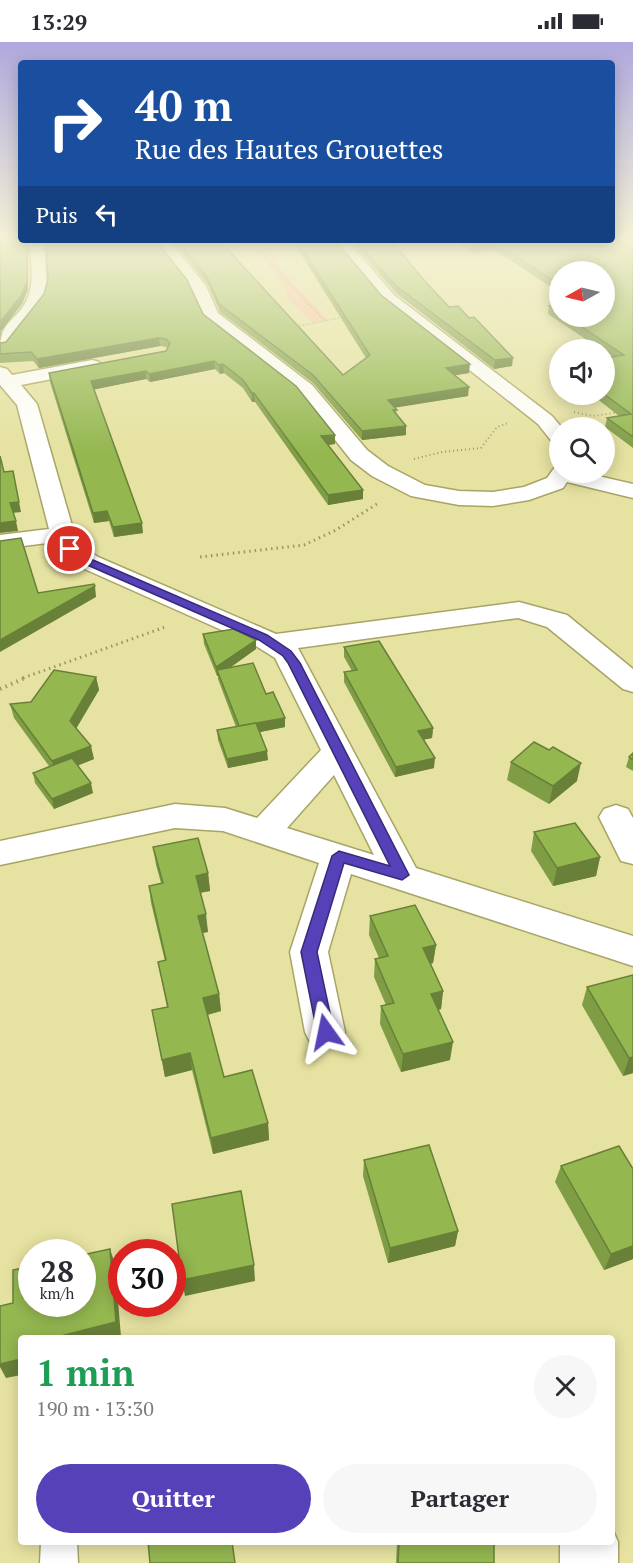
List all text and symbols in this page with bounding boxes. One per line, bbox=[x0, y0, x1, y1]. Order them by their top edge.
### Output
text: 13:29 bbox=[30, 7, 87, 36]
text: 40 m bbox=[135, 77, 233, 133]
icon: right bbox=[36, 84, 114, 162]
text: Rue des Hautes Grouettes bbox=[135, 131, 444, 167]
icon: left bbox=[90, 198, 123, 231]
text: Puis bbox=[36, 200, 78, 229]
north arrow bbox=[549, 261, 615, 327]
map controls bbox=[549, 261, 615, 483]
button: sound bbox=[549, 339, 615, 405]
button: search bbox=[549, 417, 615, 483]
pin bbox=[44, 523, 95, 574]
icon: arrive bbox=[53, 532, 86, 565]
position arrow bbox=[294, 1000, 358, 1064]
speed limit sign: 30 bbox=[108, 1239, 186, 1317]
text: 28 bbox=[40, 1251, 74, 1291]
text: km/h bbox=[40, 1283, 74, 1303]
text: 1 min bbox=[36, 1349, 134, 1396]
button: close bbox=[534, 1355, 597, 1418]
text: 190 m · 13:30 bbox=[36, 1395, 154, 1422]
button: Quitter bbox=[36, 1464, 311, 1533]
button: Partager bbox=[323, 1464, 597, 1533]

